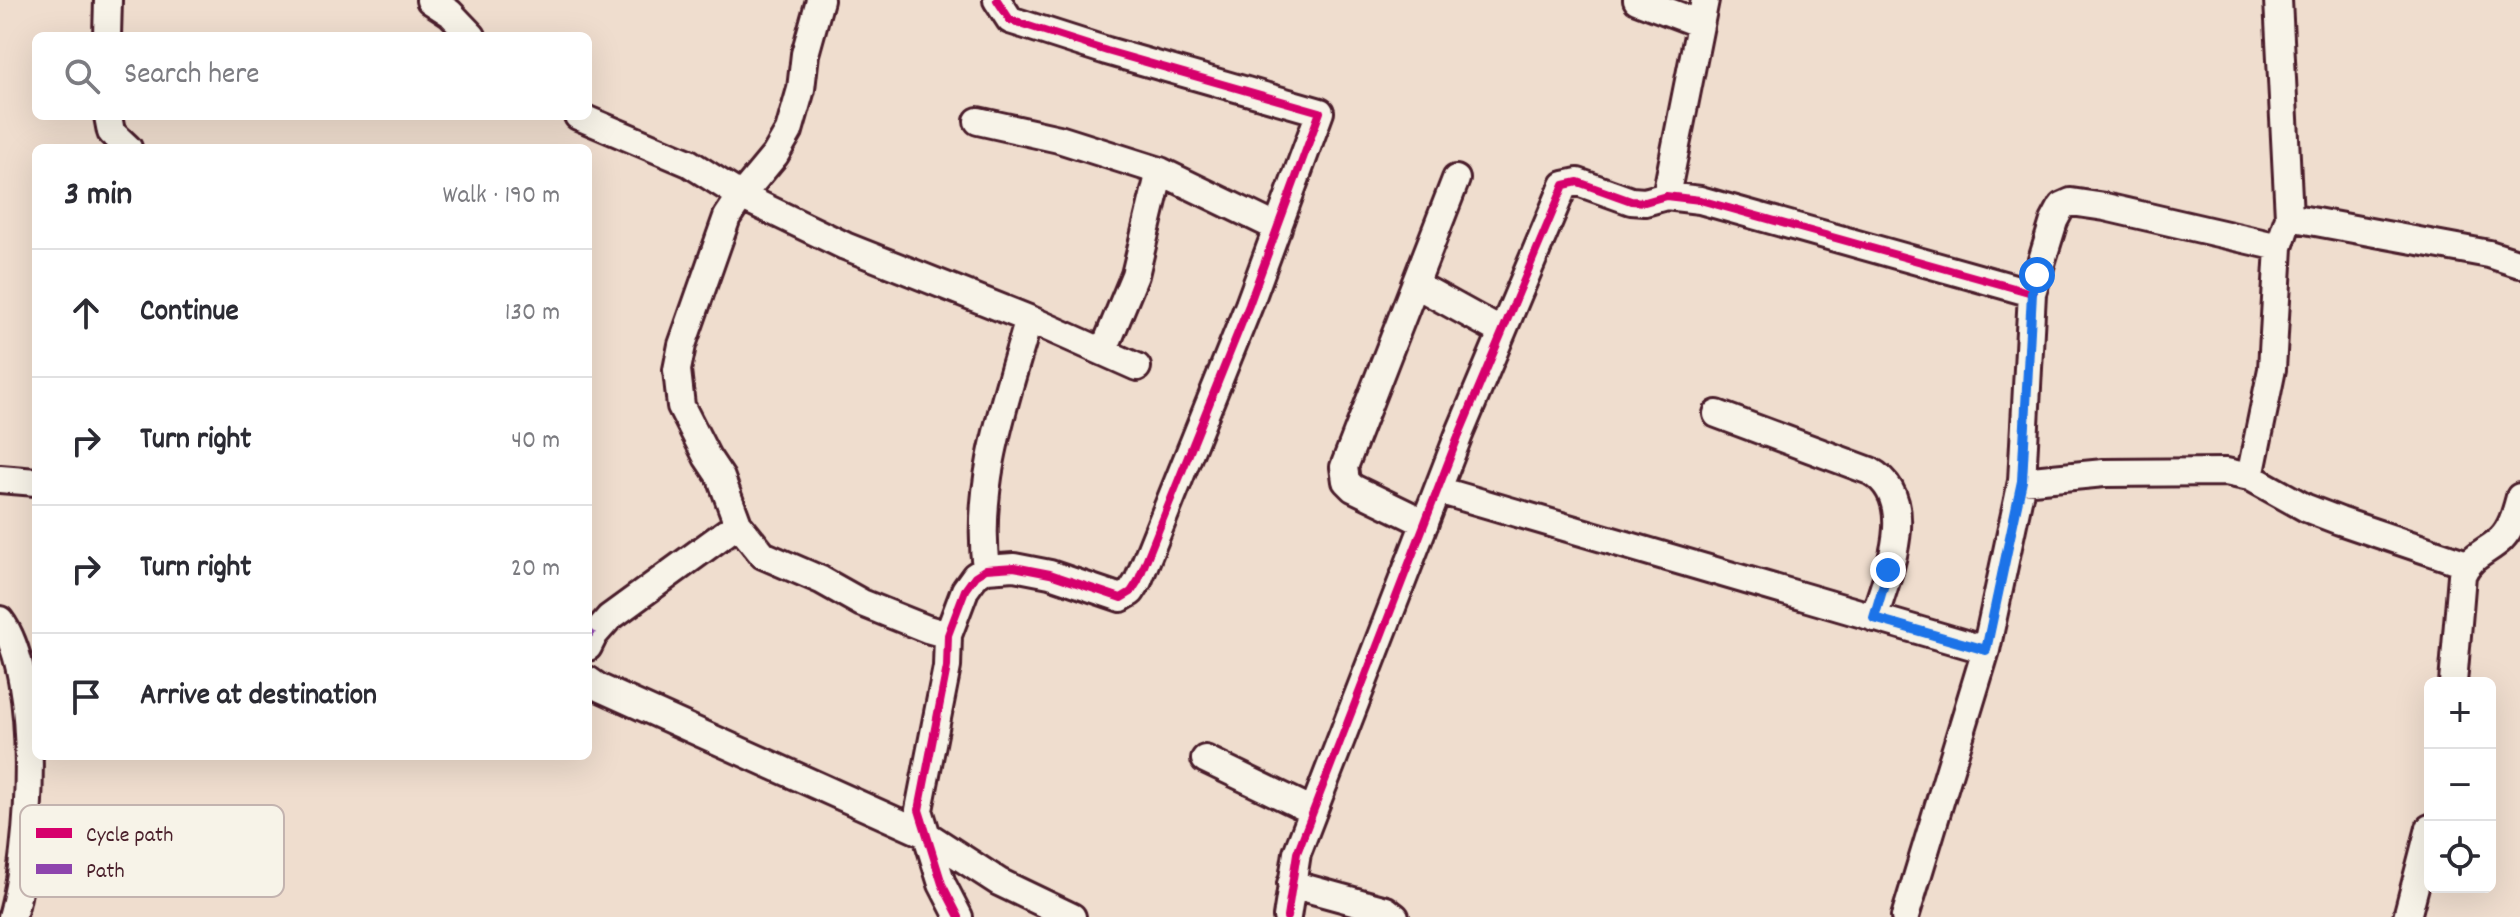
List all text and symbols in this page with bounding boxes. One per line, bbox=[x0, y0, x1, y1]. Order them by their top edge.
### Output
search box bbox=[32, 32, 592, 120]
icon: search bbox=[60, 54, 104, 98]
text: Search here bbox=[124, 55, 260, 98]
text: 3 min bbox=[64, 172, 132, 221]
text: Walk · 190 m bbox=[443, 178, 560, 215]
route start bbox=[2019, 257, 2055, 293]
icon: ahead bbox=[64, 291, 108, 335]
text: Continue bbox=[140, 292, 239, 335]
text: 130 m bbox=[505, 295, 560, 332]
icon: right bbox=[64, 419, 108, 463]
text: Turn right bbox=[140, 420, 251, 463]
text: 40 m bbox=[511, 423, 560, 460]
icon: right bbox=[64, 547, 108, 591]
text: Turn right bbox=[140, 548, 251, 591]
text: 20 m bbox=[511, 551, 560, 588]
route end bbox=[1870, 552, 1906, 588]
icon: arrive bbox=[64, 675, 108, 719]
text: Arrive at destination bbox=[140, 676, 377, 719]
map controls bbox=[2424, 677, 2496, 893]
button: + bbox=[2424, 677, 2496, 749]
button: − bbox=[2424, 749, 2496, 821]
legend bbox=[20, 805, 284, 897]
text: Cycle path bbox=[86, 821, 173, 852]
button: locate bbox=[2424, 821, 2496, 893]
text: Path bbox=[86, 857, 125, 888]

